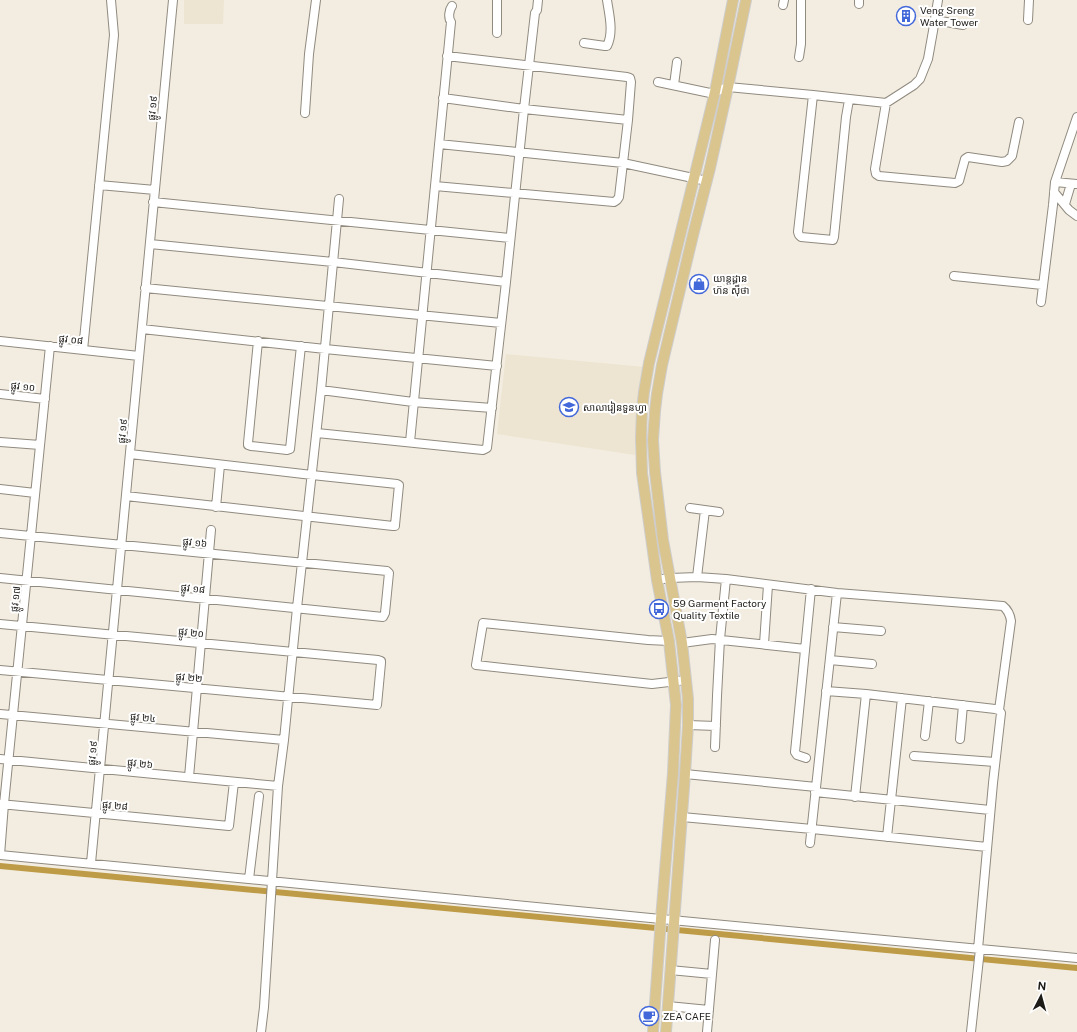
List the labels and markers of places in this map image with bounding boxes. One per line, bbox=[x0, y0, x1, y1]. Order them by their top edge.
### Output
place label: Veng Sreng Water Tower bbox=[920, 4, 978, 28]
building icon: Veng Sreng Water Tower bbox=[895, 5, 917, 27]
place label: យាន្ដដ្ឋាន ហ៊ន ស៊ីថា bbox=[713, 272, 750, 297]
shop icon: យាន្ដដ្ឋាន ហ៊ន ស៊ីថា bbox=[688, 273, 710, 295]
school or university icon: សាលារៀនទួនហ្វា bbox=[558, 396, 580, 418]
place label: សាលារៀនទួនហ្វា bbox=[583, 401, 647, 414]
place label: 59 Garment Factory Quality Textile bbox=[673, 597, 767, 621]
bus stop icon: 59 Garment Factory Quality Textile bbox=[648, 598, 670, 620]
cafe icon: ZEA CAFE bbox=[638, 1005, 660, 1027]
place label: ZEA CAFE bbox=[663, 1010, 711, 1022]

